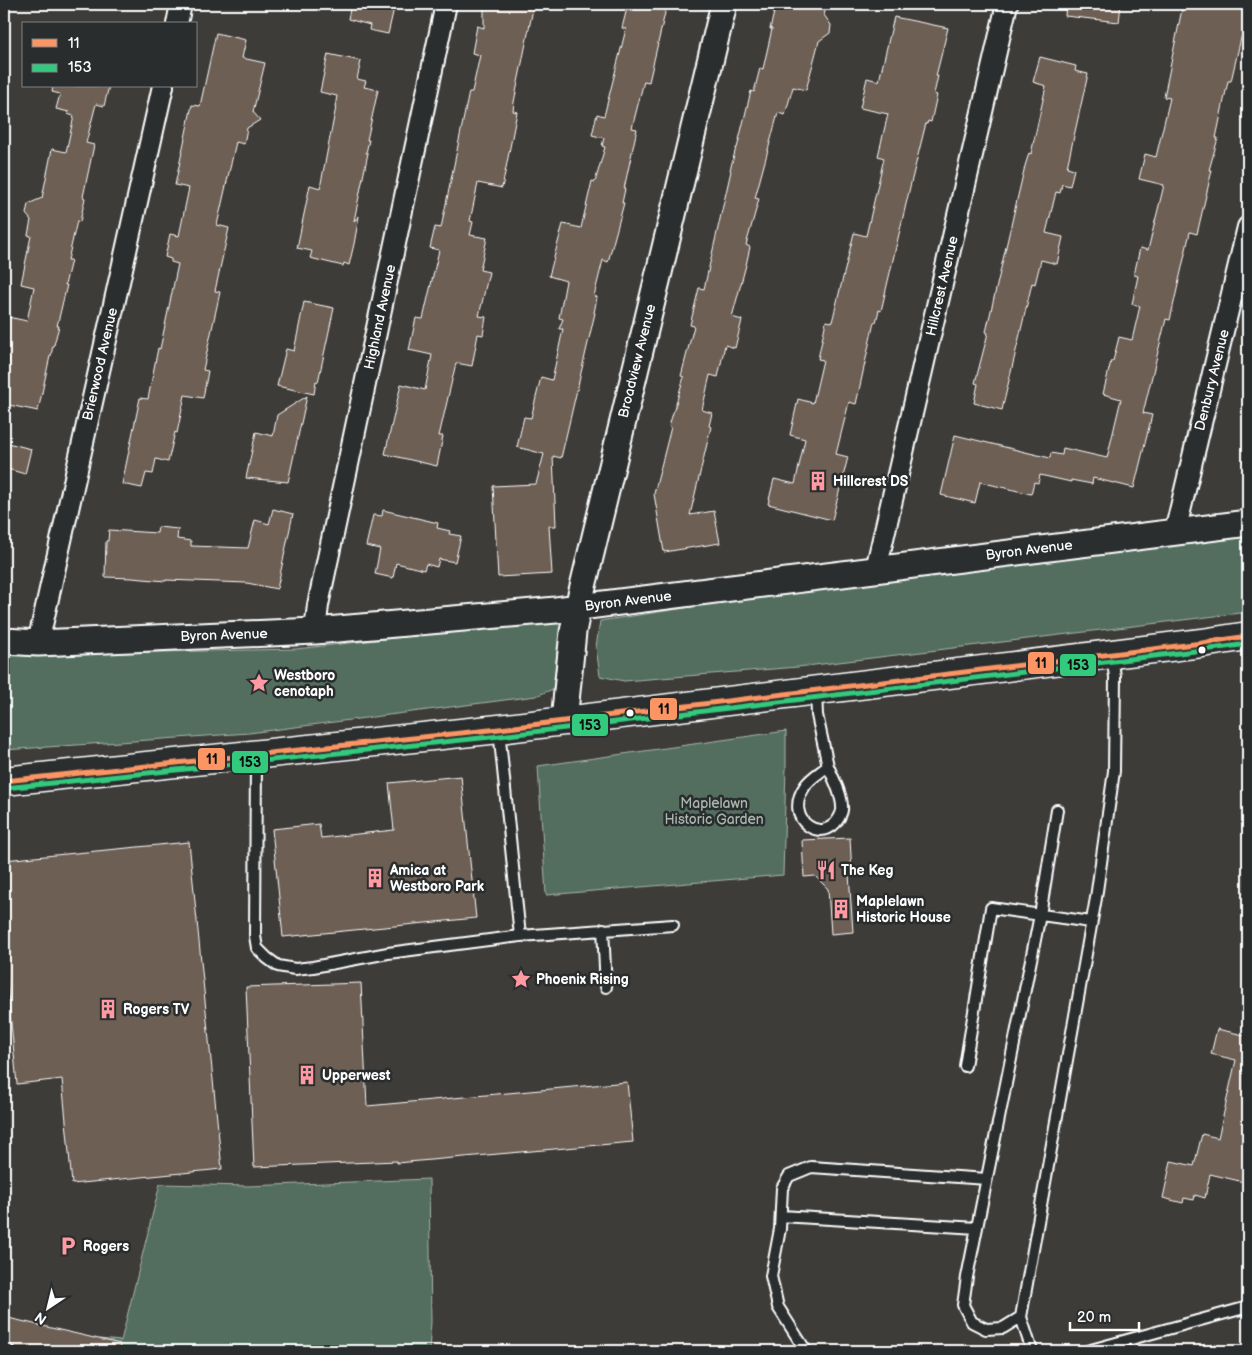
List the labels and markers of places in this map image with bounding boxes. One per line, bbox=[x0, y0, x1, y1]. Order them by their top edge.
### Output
building icon: Hillcrest DS bbox=[807, 470, 829, 492]
place label: Hillcrest DS bbox=[833, 473, 909, 490]
unlabelled marker bbox=[1197, 645, 1207, 655]
place label: Westboro cenotaph bbox=[274, 667, 335, 700]
place icon: Westboro cenotaph bbox=[248, 672, 270, 694]
unlabelled marker bbox=[625, 708, 635, 718]
restaurant icon: The Keg bbox=[815, 859, 837, 881]
place label: Amica at Westboro Park bbox=[389, 862, 485, 895]
place label: The Keg bbox=[841, 862, 893, 879]
building icon: Amica at Westboro Park bbox=[364, 867, 386, 889]
place label: Maplelawn Historic House bbox=[856, 893, 951, 926]
building icon: Maplelawn Historic House bbox=[830, 898, 852, 920]
place icon: Phoenix Rising bbox=[510, 968, 532, 990]
place label: Phoenix Rising bbox=[536, 971, 629, 988]
building icon: Rogers TV bbox=[97, 998, 119, 1020]
place label: Rogers TV bbox=[123, 1001, 190, 1018]
building icon: Upperwest bbox=[296, 1064, 318, 1086]
place label: Upperwest bbox=[322, 1067, 391, 1084]
parking icon: Rogers bbox=[57, 1235, 79, 1257]
place label: Rogers bbox=[83, 1238, 129, 1255]

